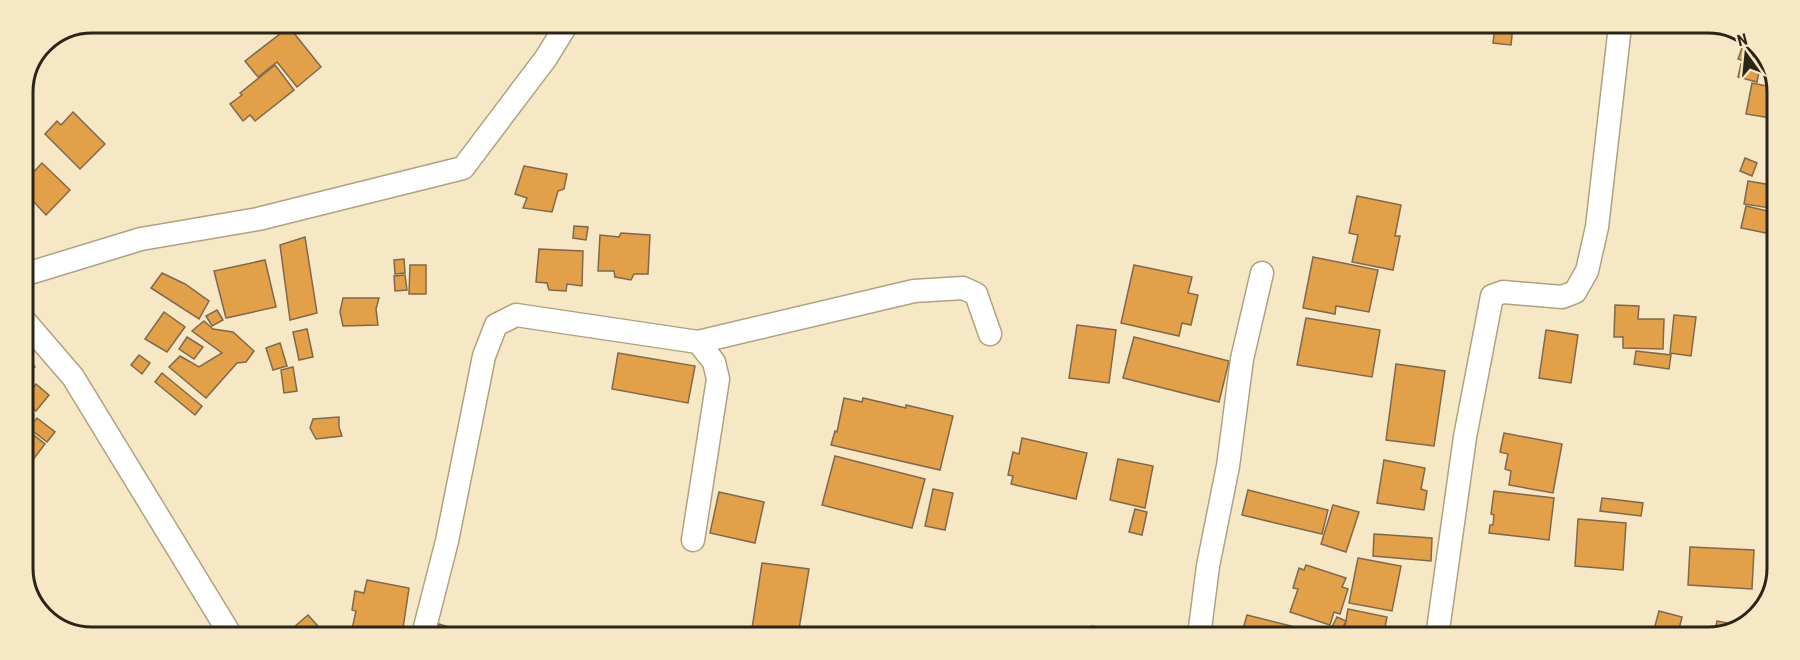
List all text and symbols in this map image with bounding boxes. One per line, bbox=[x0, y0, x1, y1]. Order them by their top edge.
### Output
north arrow bbox=[1716, 24, 1776, 84]
text: N bbox=[1735, 30, 1749, 50]

